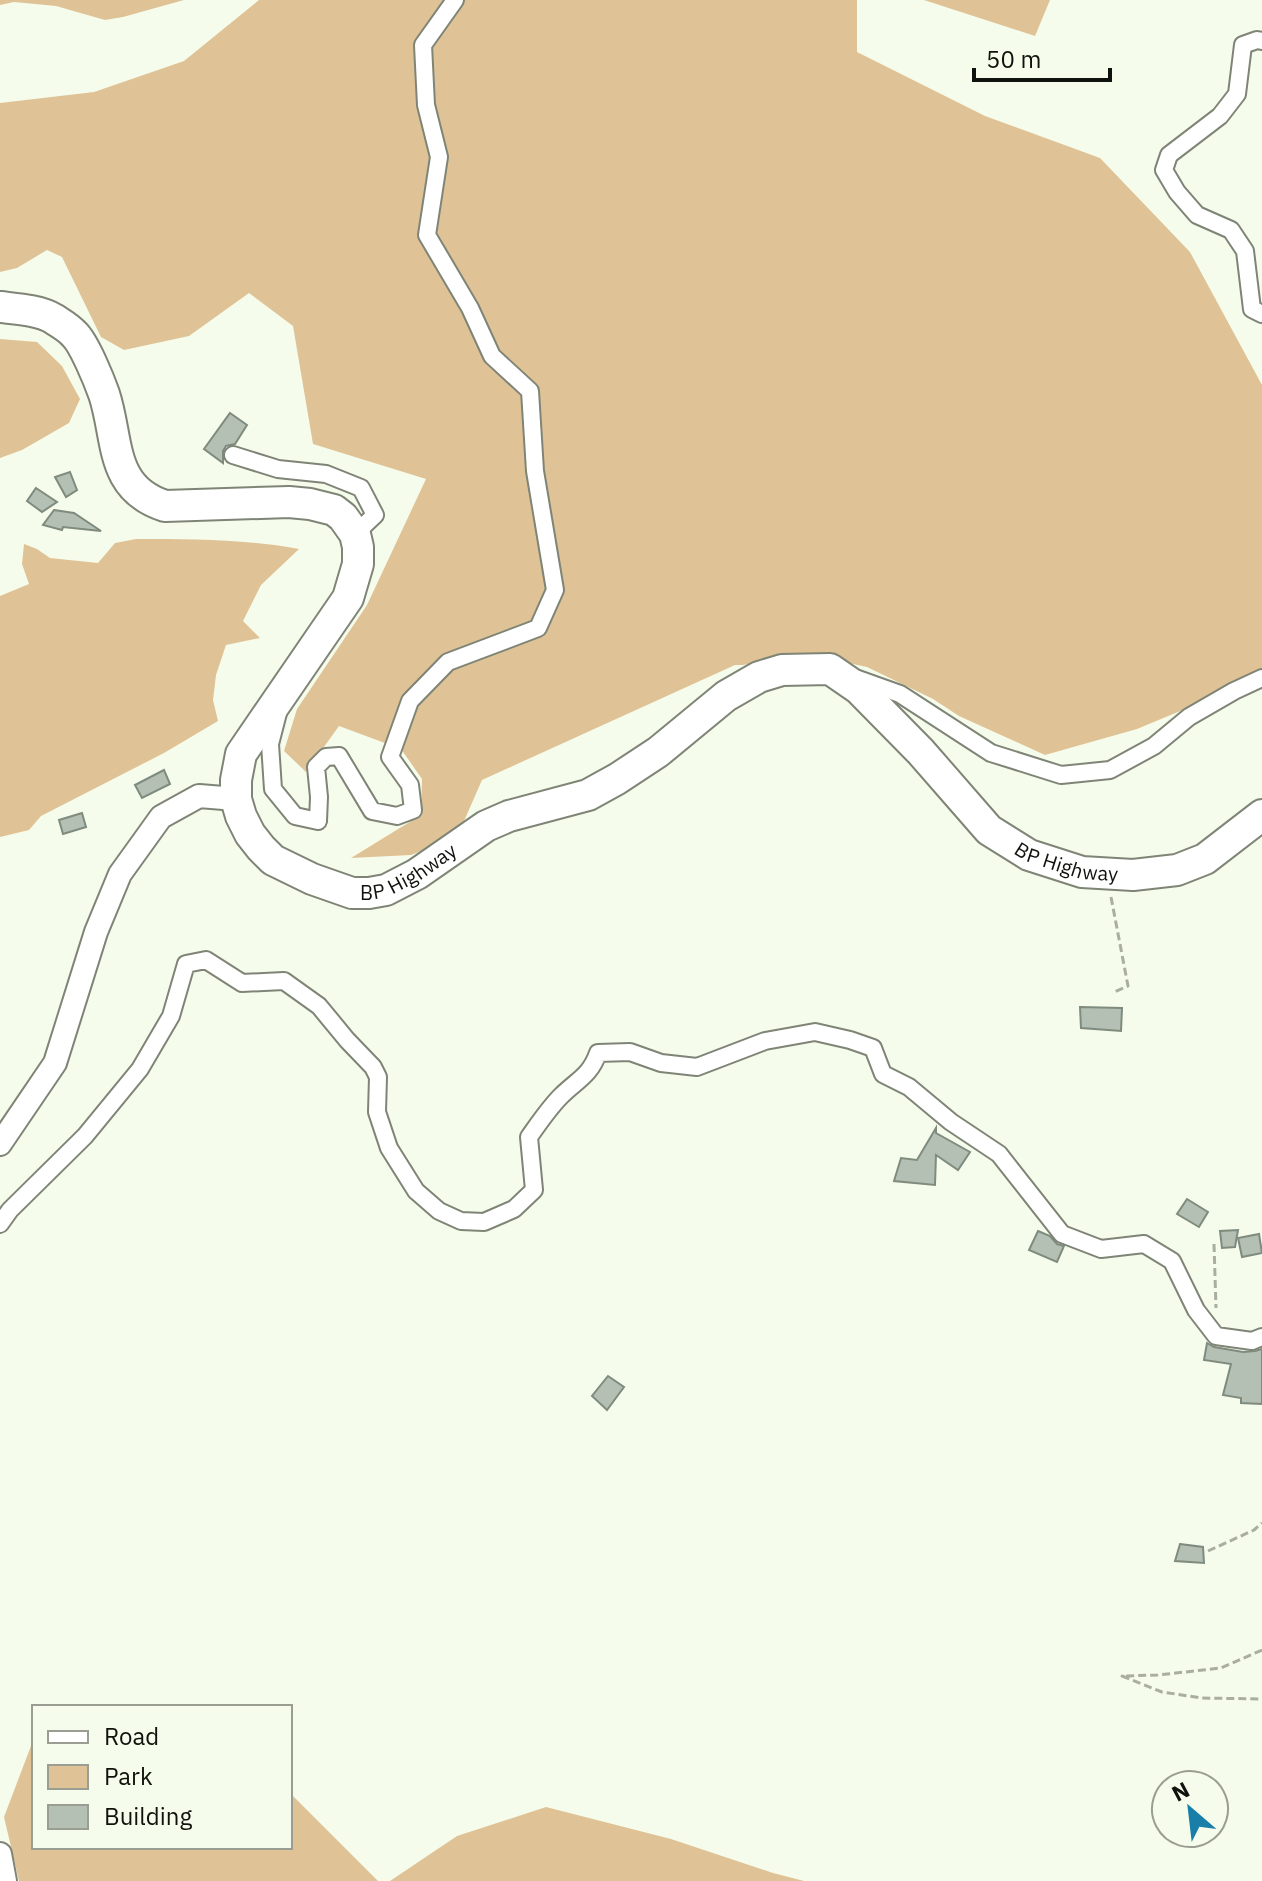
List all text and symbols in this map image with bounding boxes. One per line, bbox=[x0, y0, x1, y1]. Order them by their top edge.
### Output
scale bar bbox=[974, 32, 1110, 82]
text: 50 m bbox=[986, 43, 1041, 75]
street label: BP Highway bbox=[1010, 835, 1119, 887]
street label: BP Highway bbox=[360, 837, 462, 906]
legend bbox=[32, 1705, 292, 1849]
text: Road bbox=[104, 1720, 159, 1752]
text: Park bbox=[104, 1760, 153, 1792]
north arrow bbox=[1150, 1769, 1230, 1849]
text: N bbox=[1167, 1774, 1194, 1807]
text: Building bbox=[104, 1800, 192, 1832]

